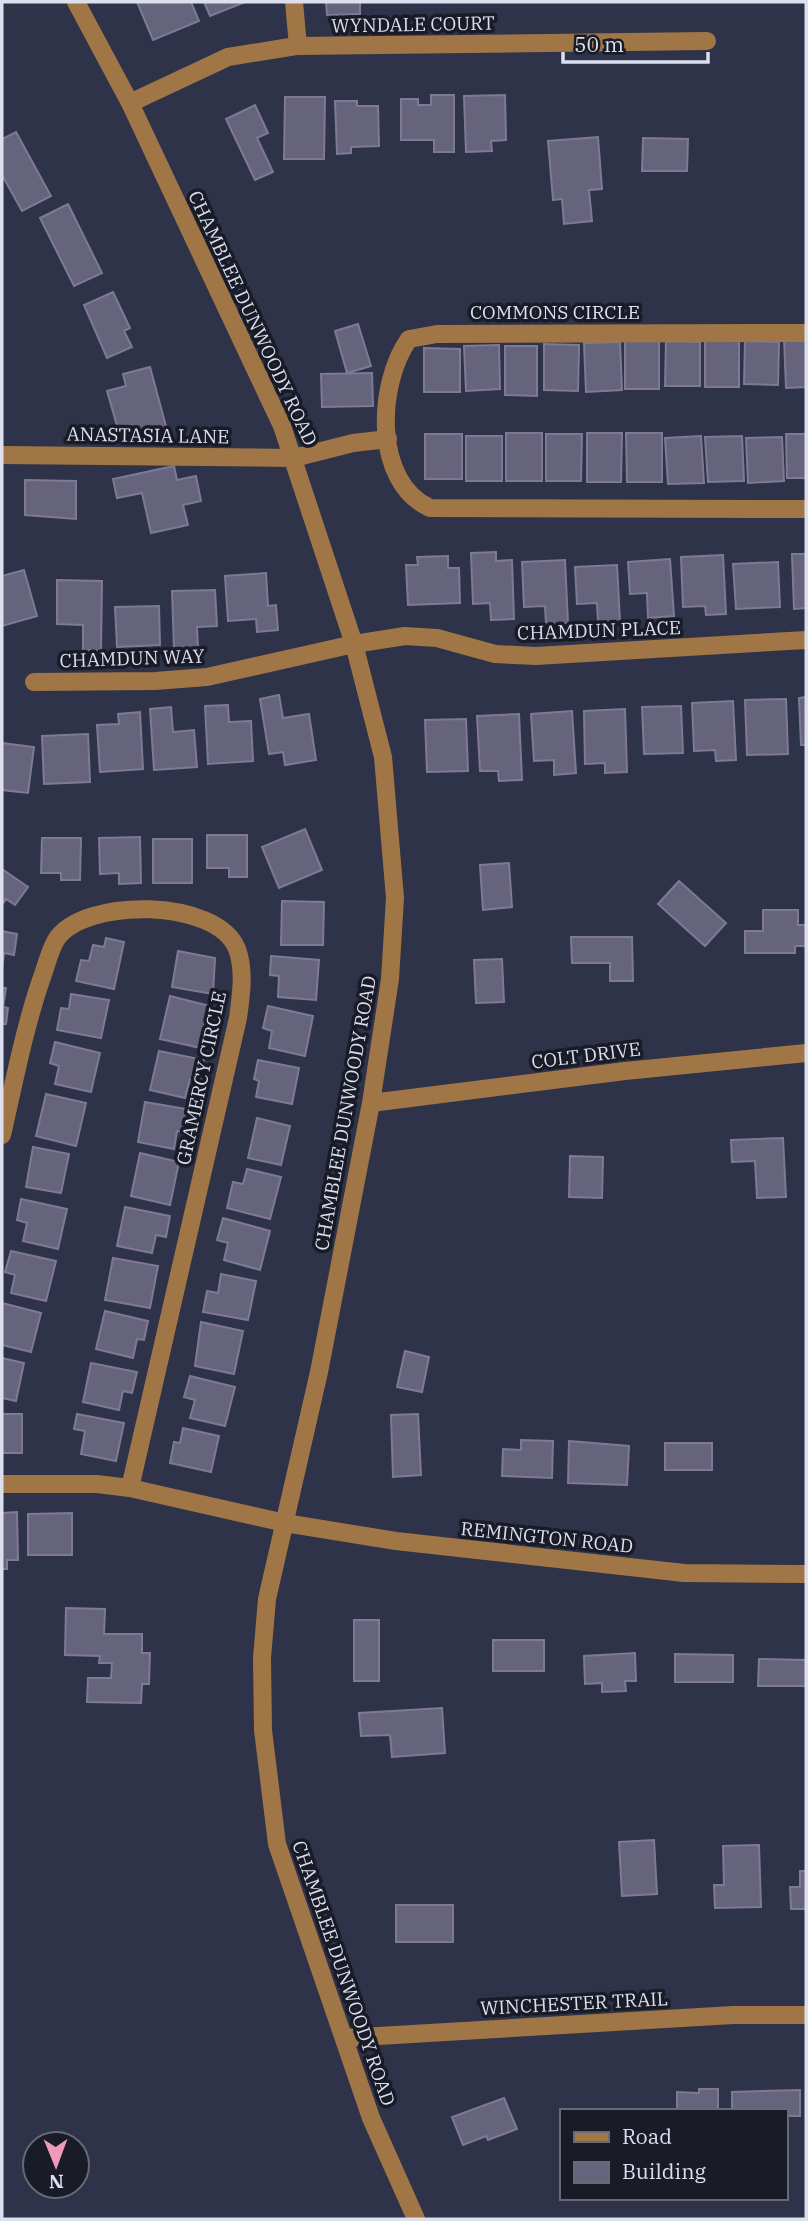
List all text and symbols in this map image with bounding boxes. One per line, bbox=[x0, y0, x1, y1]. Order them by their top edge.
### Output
street label: WYNDALE COURT bbox=[331, 11, 495, 37]
scale bar bbox=[563, 21, 708, 65]
text: 50 m bbox=[574, 30, 624, 58]
street label: CHAMBLEE DUNWOODY ROAD bbox=[183, 187, 323, 449]
street label: COMMONS CIRCLE bbox=[470, 300, 640, 324]
street label: ANASTASIA LANE bbox=[66, 422, 230, 448]
street label: CHAMDUN PLACE bbox=[517, 615, 681, 645]
street label: CHAMDUN WAY bbox=[59, 643, 205, 673]
street label: CHAMBLEE DUNWOODY ROAD bbox=[309, 974, 381, 1252]
street label: GRAMERCY CIRCLE bbox=[171, 989, 231, 1167]
street label: COLT DRIVE bbox=[530, 1036, 642, 1074]
street label: REMINGTON ROAD bbox=[460, 1516, 634, 1558]
street label: CHAMBLEE DUNWOODY ROAD bbox=[287, 1837, 401, 2109]
street label: WINCHESTER TRAIL bbox=[479, 1986, 669, 2020]
legend bbox=[560, 2109, 787, 2200]
text: Road bbox=[622, 2122, 672, 2150]
north arrow bbox=[21, 2130, 91, 2200]
text: Building bbox=[622, 2157, 707, 2185]
text: N bbox=[49, 2170, 64, 2194]

